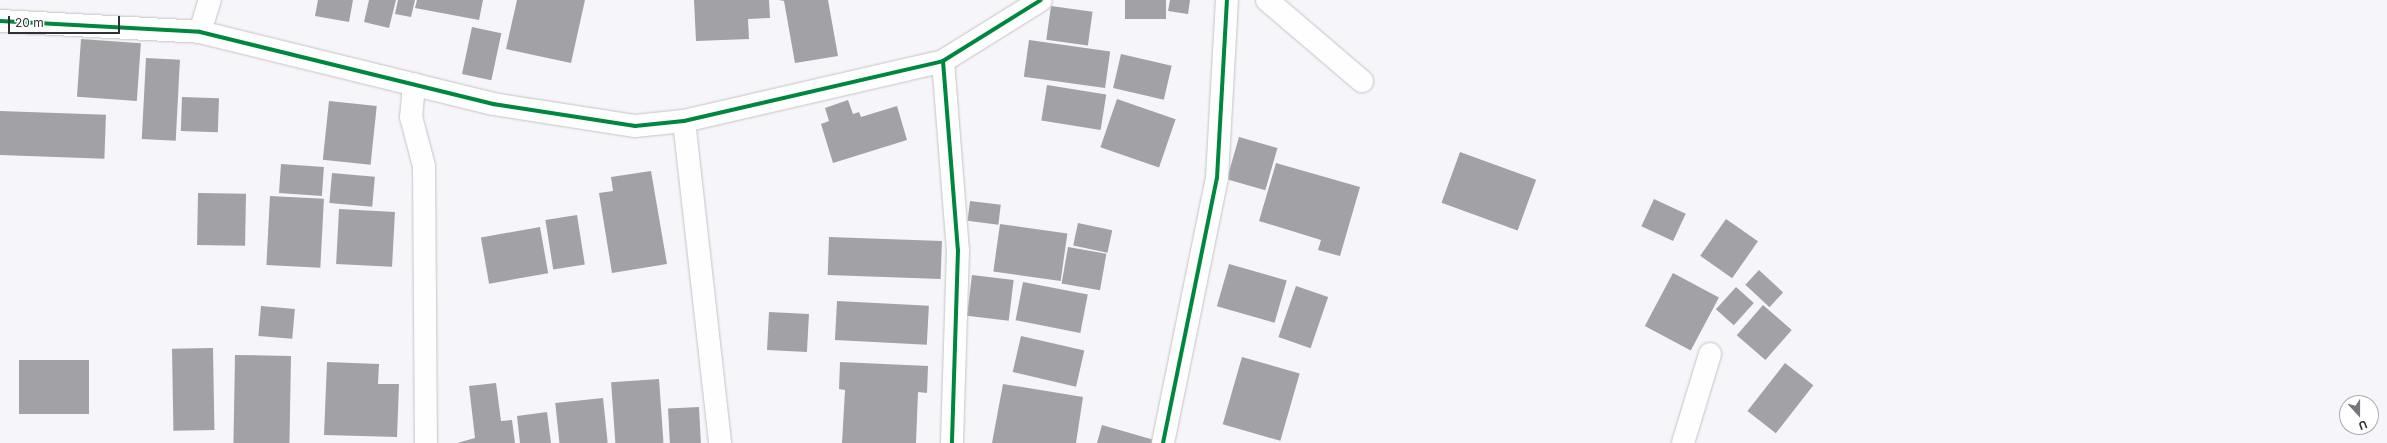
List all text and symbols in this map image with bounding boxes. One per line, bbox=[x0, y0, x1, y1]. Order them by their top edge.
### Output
scale bar bbox=[10, 8, 122, 34]
text: 20 m bbox=[15, 15, 44, 30]
north arrow bbox=[2339, 395, 2379, 435]
text: U bbox=[2357, 417, 2369, 433]

